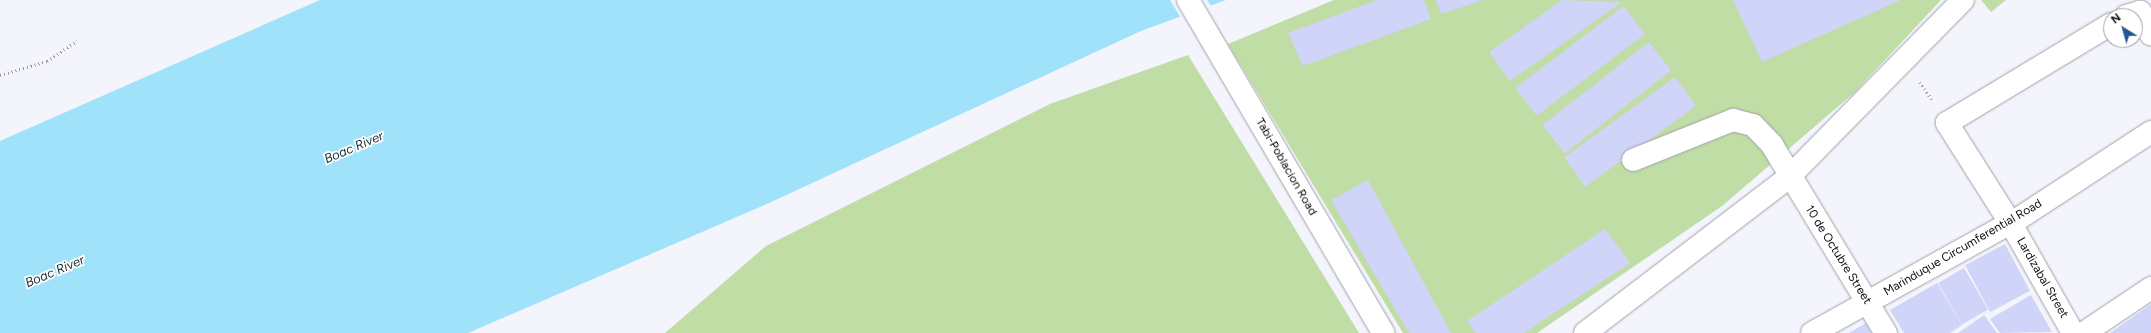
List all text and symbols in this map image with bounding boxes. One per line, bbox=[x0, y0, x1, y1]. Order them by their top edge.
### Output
north arrow bbox=[2103, 8, 2143, 48]
text: N bbox=[2109, 11, 2123, 27]
street label: Tabi-Poblacion Road bbox=[1252, 116, 1320, 218]
water label: Boac River bbox=[322, 129, 386, 167]
street label: Marinduque Circumferential Road bbox=[1881, 197, 2045, 299]
street label: 10 de Octubre Street bbox=[1802, 203, 1874, 307]
street label: Lardizabal Street bbox=[2013, 235, 2071, 321]
water label: Boac River bbox=[23, 253, 87, 291]

